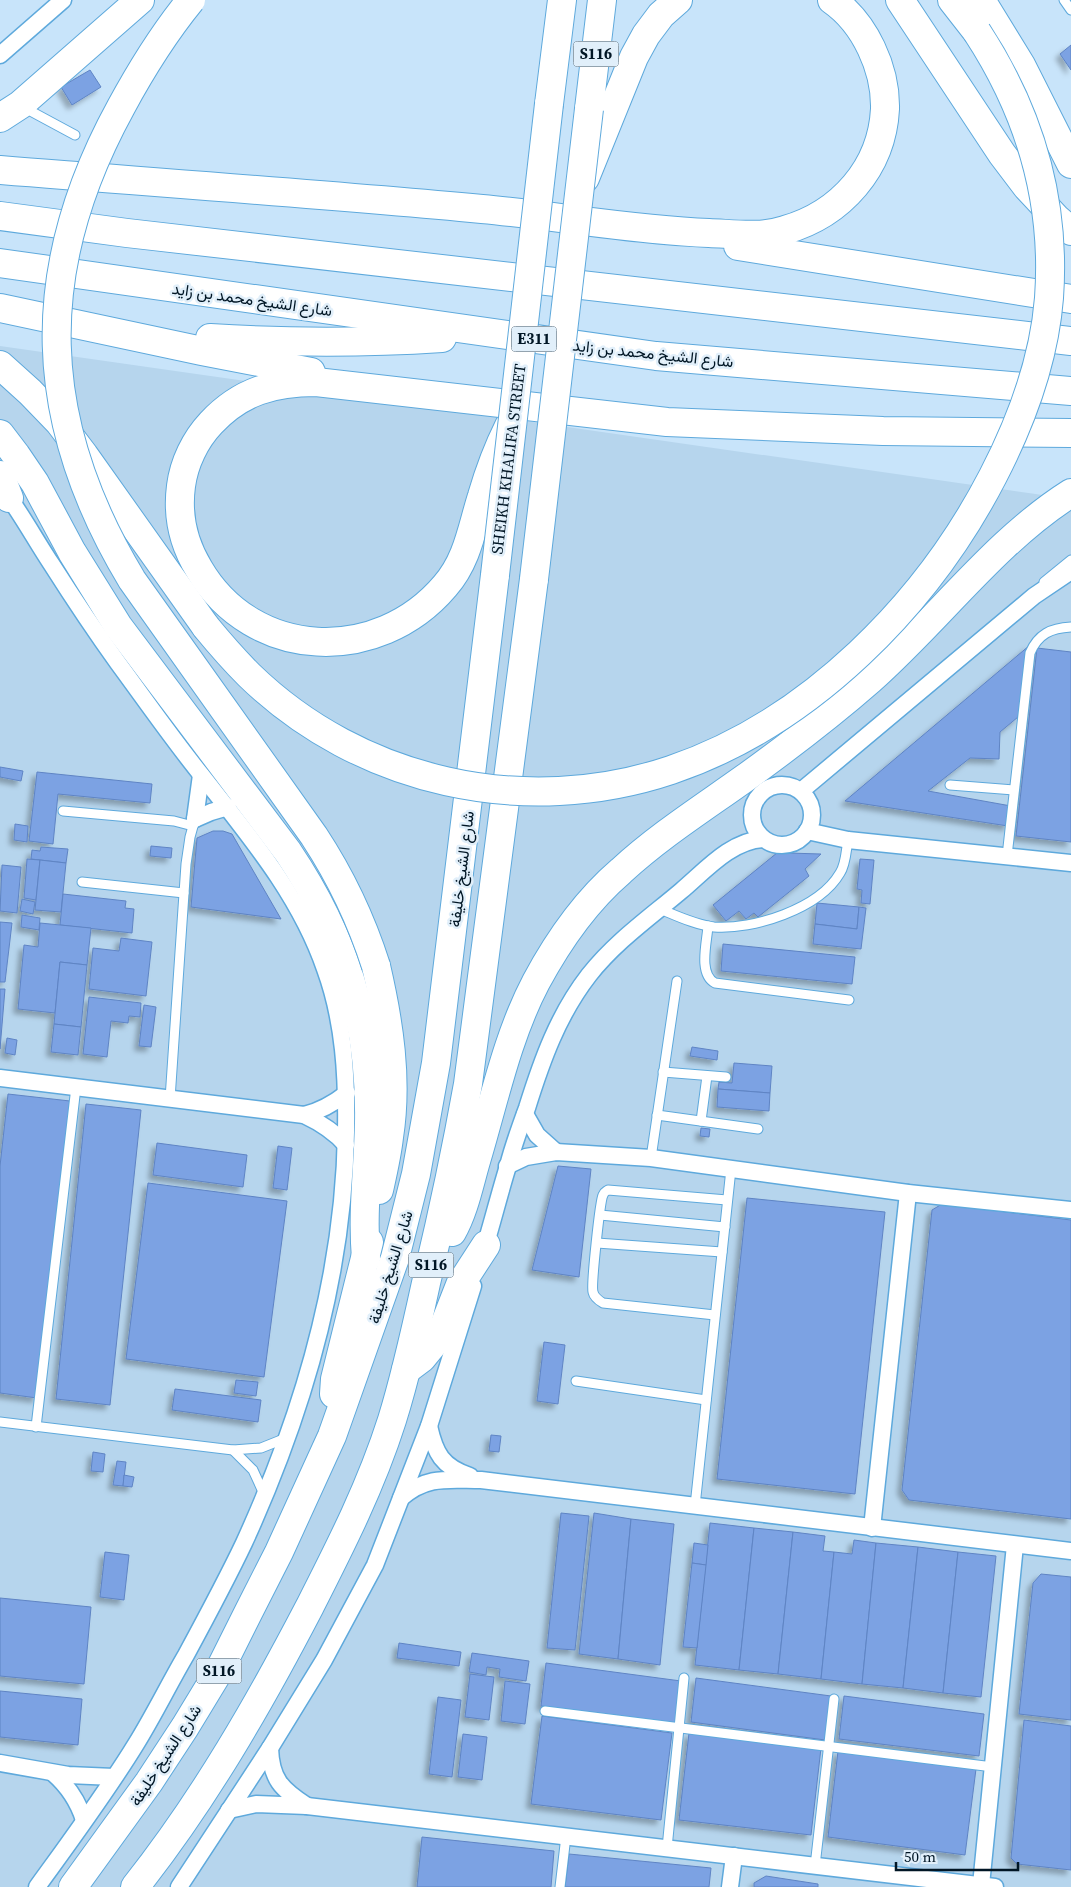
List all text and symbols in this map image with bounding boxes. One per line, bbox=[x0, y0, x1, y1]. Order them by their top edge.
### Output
road number: S116 bbox=[574, 42, 618, 66]
street label: شارع الشيخ محمد بن زايد bbox=[170, 277, 334, 322]
road number: E311 bbox=[512, 326, 556, 352]
street label: شارع الشيخ محمد بن زايد bbox=[571, 334, 734, 373]
street label: SHEIKH KHALIFA STREET bbox=[485, 362, 531, 555]
street label: شارع الشيخ خليفة bbox=[443, 810, 480, 929]
street label: شارع الشيخ خليفة bbox=[362, 1208, 419, 1326]
road number: S116 bbox=[408, 1252, 454, 1278]
road number: S116 bbox=[196, 1658, 242, 1684]
street label: شارع الشيخ خليفة bbox=[124, 1700, 207, 1811]
scale bar bbox=[896, 1840, 1018, 1872]
text: 50 m bbox=[904, 1846, 936, 1867]

